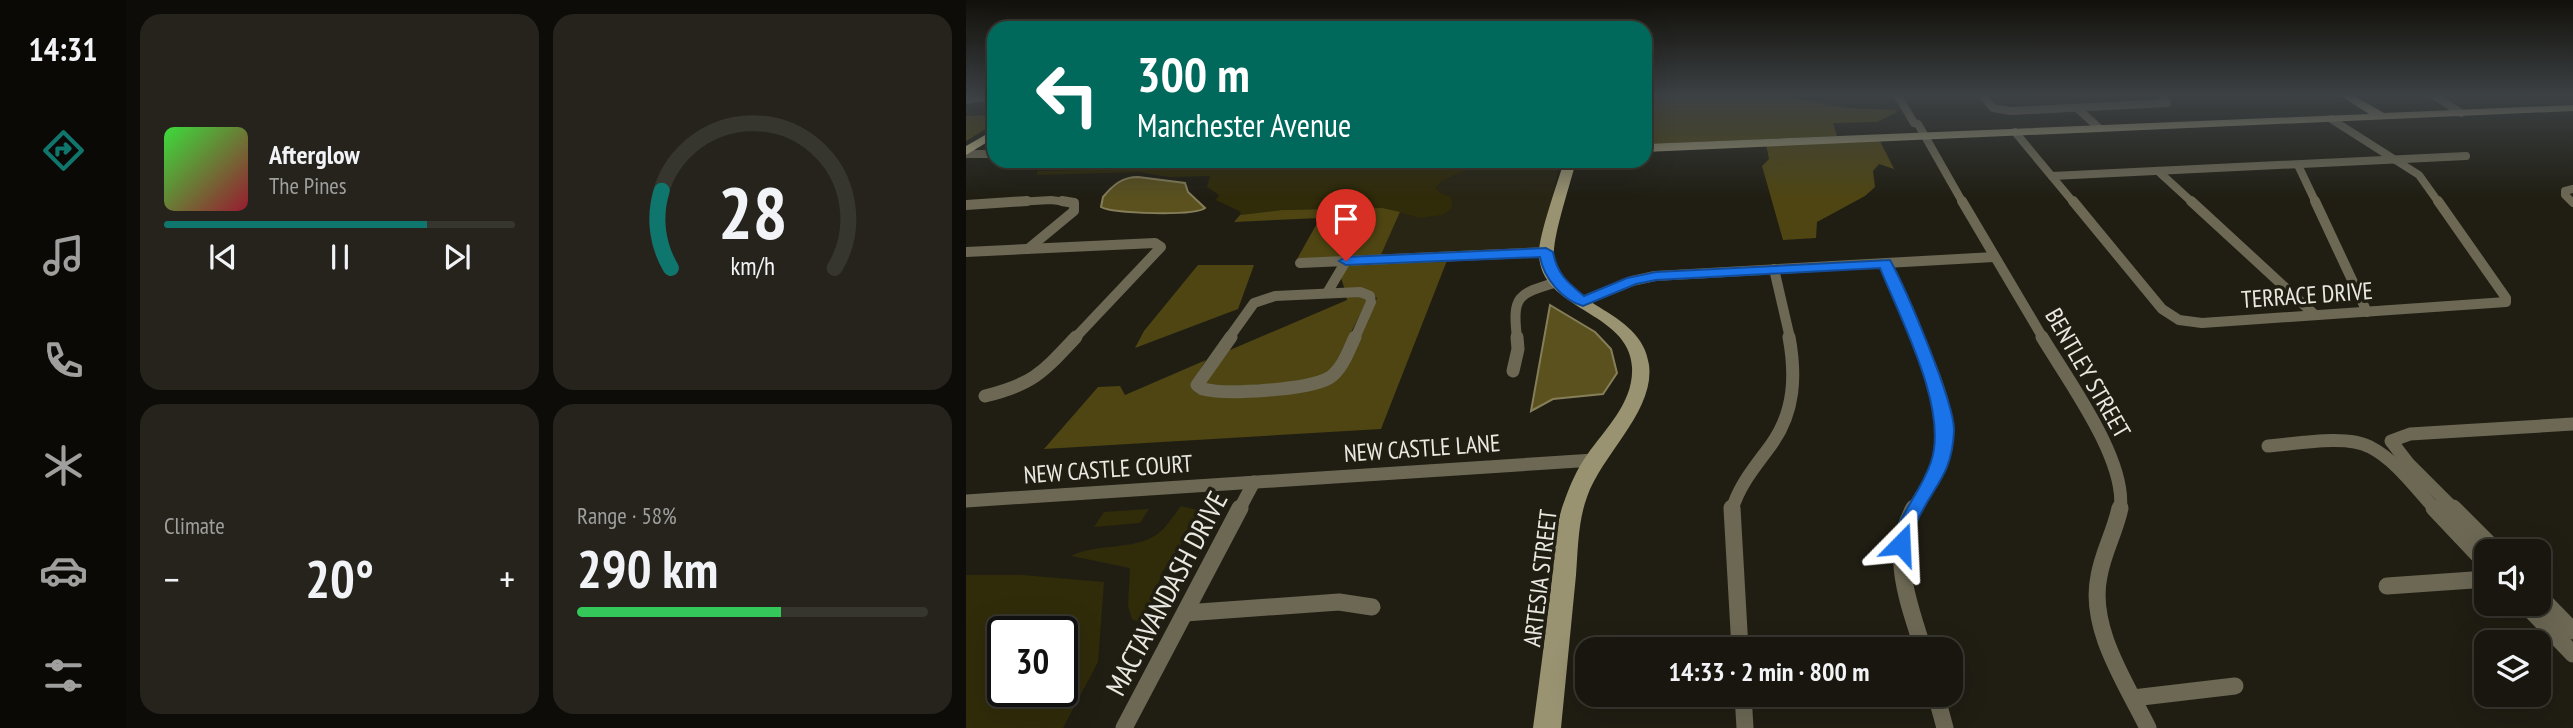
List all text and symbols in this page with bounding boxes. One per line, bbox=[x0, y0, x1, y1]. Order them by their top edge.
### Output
text: 14:31 bbox=[28, 28, 98, 70]
text: 300 m bbox=[1137, 42, 1250, 106]
icon: left bbox=[1022, 49, 1113, 140]
text: Manchester Avenue bbox=[1137, 104, 1351, 146]
icon: directions bbox=[39, 126, 88, 175]
text: Afterglow bbox=[269, 138, 360, 171]
text: 28 bbox=[718, 164, 787, 258]
text: The Pines bbox=[269, 171, 347, 200]
pin bbox=[1316, 189, 1376, 261]
icon: arrive bbox=[1327, 200, 1365, 238]
icon: music bbox=[39, 231, 88, 280]
icon: previous bbox=[204, 238, 242, 276]
icon: pause bbox=[321, 238, 359, 276]
icon: next bbox=[438, 238, 476, 276]
text: km/h bbox=[730, 250, 775, 282]
street label: TERRACE DRIVE bbox=[2240, 275, 2374, 315]
street label: BENTLEY STREET bbox=[2038, 303, 2138, 444]
icon: phone bbox=[39, 336, 88, 385]
street label: NEW CASTLE LANE bbox=[1343, 427, 1501, 469]
icon: climate bbox=[39, 441, 88, 490]
street label: NEW CASTLE COURT bbox=[1022, 448, 1194, 490]
street label: MACTAVANDASH DRIVE bbox=[1097, 485, 1235, 701]
text: Range · 58% bbox=[577, 501, 677, 530]
street label: ARTESIA STREET bbox=[1516, 507, 1564, 648]
position arrow bbox=[1864, 507, 1938, 581]
text: Climate bbox=[164, 511, 225, 540]
text: 290 km bbox=[577, 535, 718, 602]
map controls bbox=[2474, 539, 2551, 707]
button: sound bbox=[2474, 539, 2551, 616]
text: 20° bbox=[305, 545, 374, 612]
icon: car bbox=[39, 546, 88, 595]
text: − bbox=[164, 554, 180, 603]
text: + bbox=[499, 554, 515, 603]
speed limit sign: 30 bbox=[987, 616, 1078, 707]
button: layers bbox=[2474, 630, 2551, 707]
icon: filters bbox=[39, 651, 88, 700]
text: 14:33 · 2 min · 800 m bbox=[1669, 655, 1869, 688]

